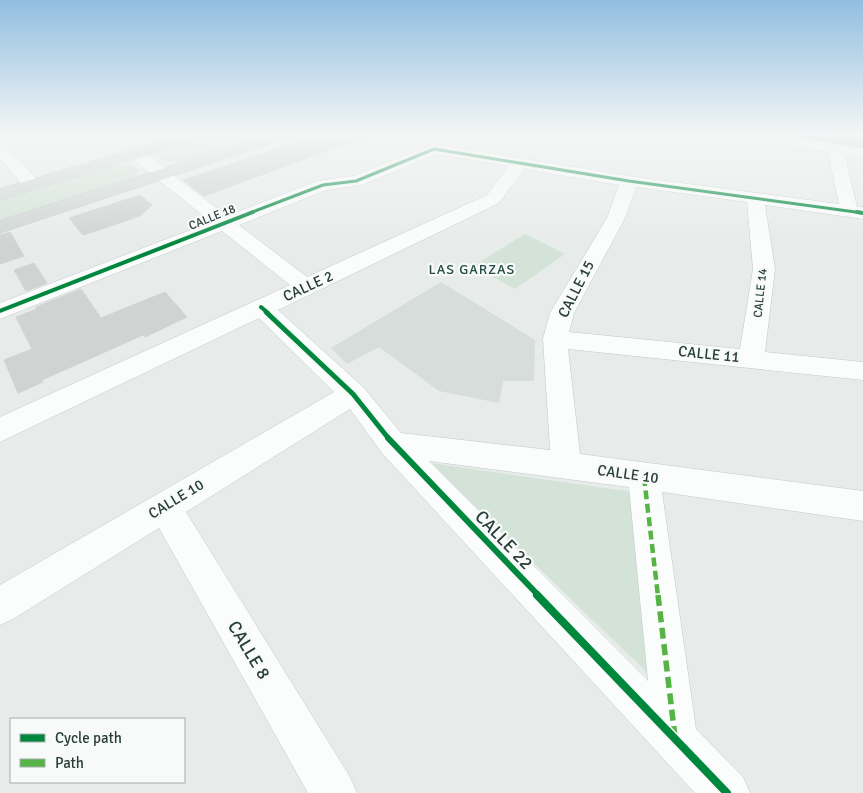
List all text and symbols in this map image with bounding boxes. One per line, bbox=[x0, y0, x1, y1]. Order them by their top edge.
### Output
street label: CALLE 18 bbox=[187, 201, 238, 234]
street label: CALLE 15 bbox=[554, 257, 598, 321]
district label: LAS GARZAS bbox=[429, 261, 515, 278]
street label: CALLE 2 bbox=[280, 267, 336, 305]
street label: CALLE 14 bbox=[750, 267, 771, 318]
street label: CALLE 11 bbox=[677, 342, 741, 366]
street label: CALLE 10 bbox=[596, 461, 660, 487]
street label: CALLE 10 bbox=[145, 475, 207, 523]
street label: CALLE 22 bbox=[470, 506, 538, 574]
street label: CALLE 8 bbox=[223, 617, 275, 683]
legend bbox=[10, 718, 185, 783]
text: Cycle path bbox=[55, 729, 122, 747]
text: Path bbox=[55, 754, 84, 772]

